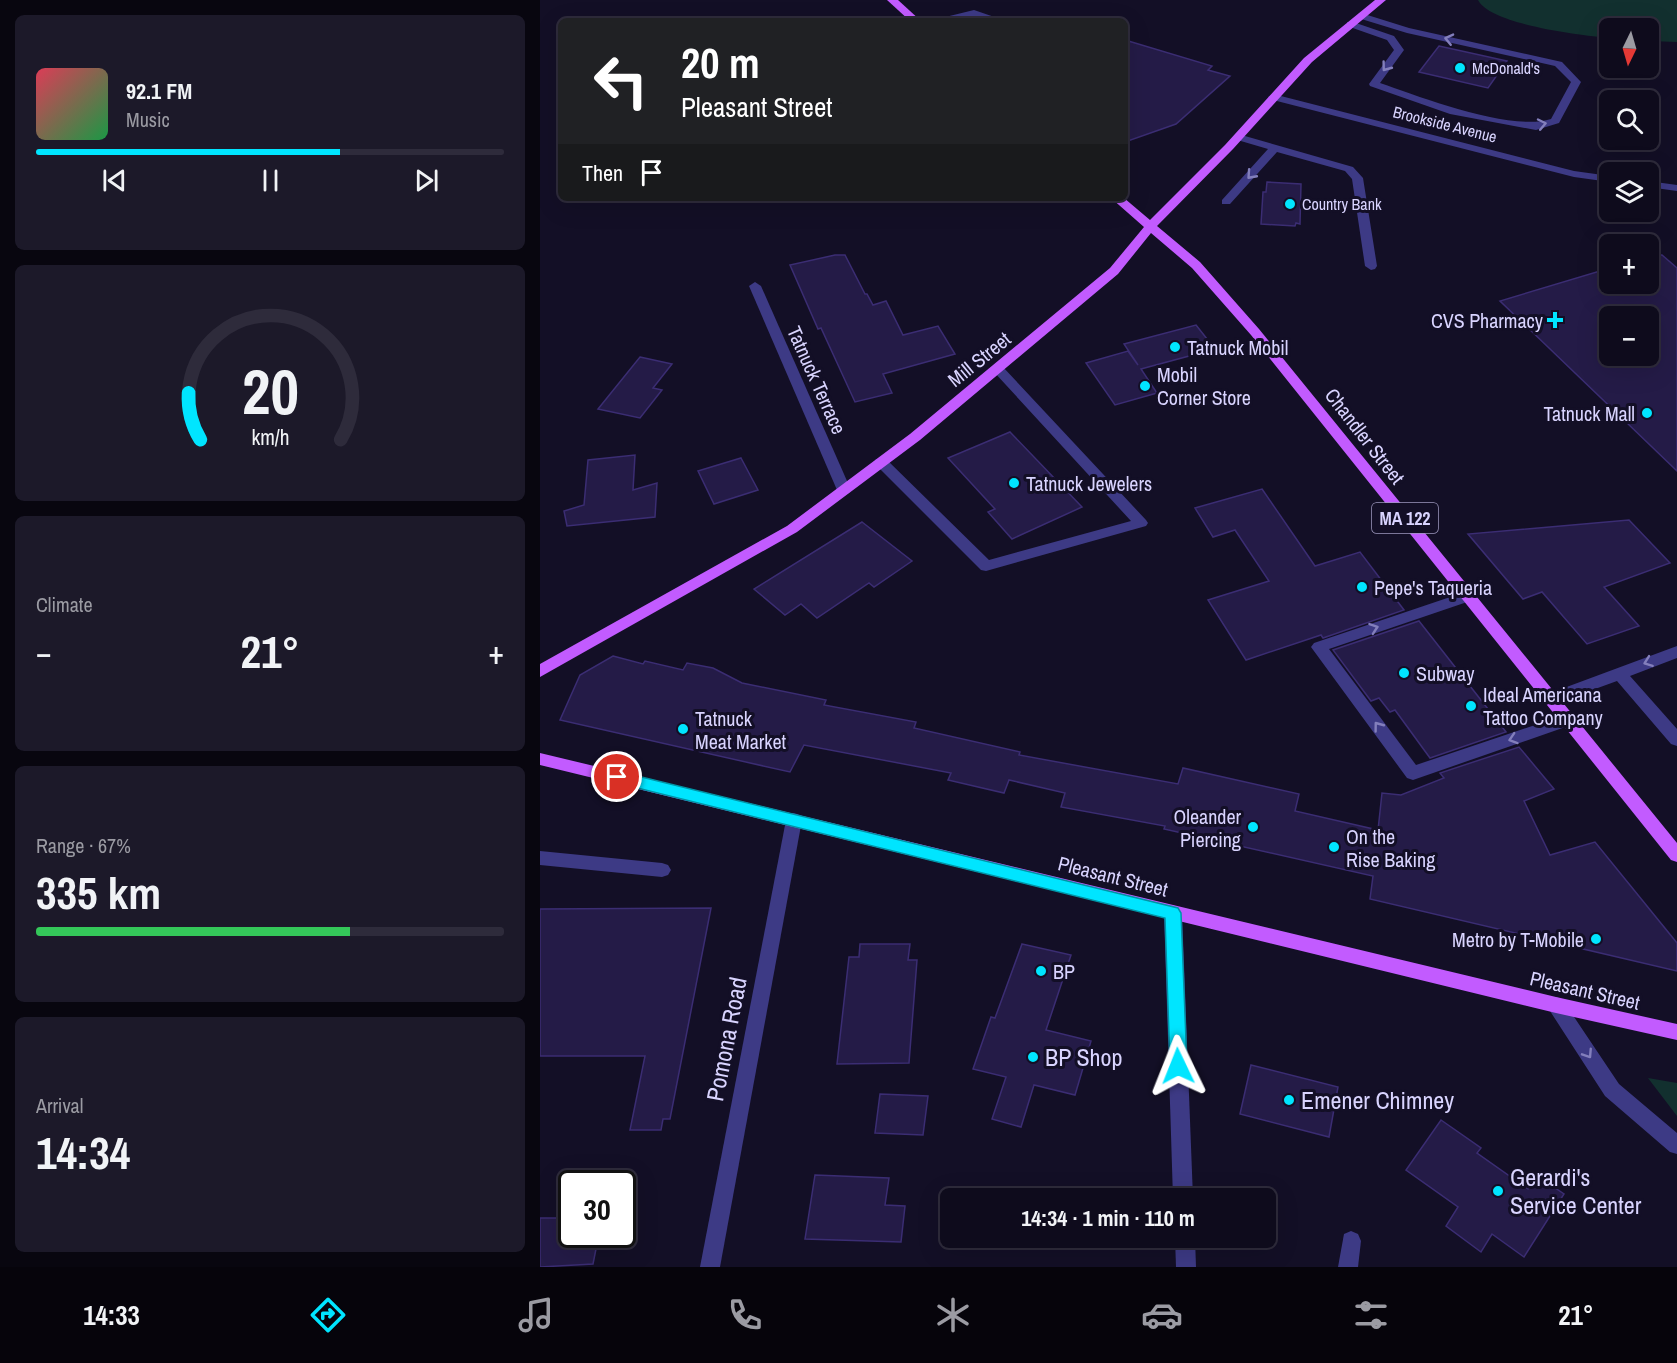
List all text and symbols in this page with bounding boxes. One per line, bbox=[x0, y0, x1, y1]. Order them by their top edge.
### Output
north arrow bbox=[1599, 18, 1659, 78]
map controls bbox=[1599, 18, 1659, 366]
one-way arrow bbox=[1444, 33, 1454, 46]
text: 20 m bbox=[681, 35, 760, 91]
icon: left bbox=[582, 42, 660, 120]
place label: McDonald's bbox=[1472, 57, 1540, 79]
one-way arrow bbox=[1382, 60, 1393, 71]
marker: McDonald's bbox=[1453, 61, 1467, 75]
text: 92.1 FM bbox=[126, 76, 192, 106]
text: Pleasant Street bbox=[681, 89, 832, 125]
button: search bbox=[1599, 90, 1659, 150]
street label: Brookside Avenue bbox=[1391, 100, 1499, 148]
text: Music bbox=[126, 106, 170, 133]
one-way arrow bbox=[1537, 118, 1547, 131]
icon: arrive bbox=[635, 156, 668, 189]
text: Then bbox=[582, 158, 623, 188]
button: layers bbox=[1599, 162, 1659, 222]
icon: previous bbox=[98, 164, 131, 197]
icon: pause bbox=[254, 164, 287, 197]
icon: next bbox=[410, 164, 443, 197]
one-way arrow bbox=[1247, 168, 1258, 179]
place label: Country Bank bbox=[1302, 193, 1382, 215]
marker: Country Bank bbox=[1283, 197, 1297, 211]
button: + bbox=[1599, 234, 1659, 294]
button: − bbox=[1599, 306, 1659, 366]
place label: CVS Pharmacy bbox=[1431, 307, 1544, 334]
marker: CVS Pharmacy bbox=[1548, 313, 1562, 327]
street label: Tatnuck Terrace bbox=[781, 322, 853, 438]
street label: Mill Street bbox=[942, 325, 1017, 393]
place label: Tatnuck Mobil bbox=[1187, 334, 1289, 361]
marker: Tatnuck Mobil bbox=[1168, 340, 1182, 354]
text: 20 bbox=[242, 349, 298, 433]
place label: Mobil Corner Store bbox=[1157, 361, 1251, 411]
marker: Mobil Corner Store bbox=[1138, 379, 1152, 393]
street label: Chandler Street bbox=[1319, 382, 1411, 490]
place label: Tatnuck Mall bbox=[1544, 400, 1635, 427]
marker: Tatnuck Mall bbox=[1640, 406, 1654, 420]
text: km/h bbox=[251, 424, 289, 453]
place label: Tatnuck Jewelers bbox=[1026, 470, 1152, 497]
marker: Tatnuck Jewelers bbox=[1007, 476, 1021, 490]
road number: MA 122 bbox=[1372, 503, 1438, 533]
place label: Pepe's Taqueria bbox=[1374, 574, 1492, 601]
marker: Pepe's Taqueria bbox=[1355, 580, 1369, 594]
text: Climate bbox=[36, 591, 93, 618]
text: 21° bbox=[240, 621, 300, 682]
one-way arrow bbox=[1369, 622, 1379, 635]
text: − bbox=[36, 630, 52, 674]
text: + bbox=[488, 630, 504, 674]
one-way arrow bbox=[1643, 655, 1654, 668]
place label: Subway bbox=[1416, 660, 1475, 687]
marker: Subway bbox=[1397, 666, 1411, 680]
place label: Ideal Americana Tattoo Company bbox=[1483, 681, 1604, 731]
marker: Ideal Americana Tattoo Company bbox=[1464, 699, 1478, 713]
place label: Tatnuck Meat Market bbox=[695, 705, 787, 755]
one-way arrow bbox=[1374, 721, 1385, 732]
marker: Tatnuck Meat Market bbox=[676, 722, 690, 736]
one-way arrow bbox=[1508, 732, 1519, 745]
pin bbox=[591, 751, 642, 802]
icon: arrive bbox=[600, 760, 633, 793]
place label: Oleander Piercing bbox=[1174, 803, 1242, 853]
marker: Oleander Piercing bbox=[1246, 820, 1260, 834]
place label: On the Rise Baking bbox=[1346, 823, 1435, 873]
text: Range · 67% bbox=[36, 832, 131, 859]
marker: On the Rise Baking bbox=[1327, 840, 1341, 854]
street label: Pleasant Street bbox=[1055, 849, 1171, 903]
text: 335 km bbox=[36, 862, 161, 923]
place label: Metro by T-Mobile bbox=[1452, 926, 1584, 953]
marker: Metro by T-Mobile bbox=[1589, 932, 1603, 946]
place label: BP bbox=[1053, 958, 1075, 985]
marker: BP bbox=[1034, 964, 1048, 978]
street label: Pleasant Street bbox=[1527, 964, 1643, 1016]
street label: Pomona Road bbox=[698, 974, 754, 1104]
position arrow bbox=[1146, 1034, 1210, 1098]
place label: BP Shop bbox=[1045, 1041, 1122, 1073]
one-way arrow bbox=[1581, 1048, 1593, 1058]
marker: BP Shop bbox=[1026, 1050, 1040, 1064]
place label: Emener Chimney bbox=[1301, 1084, 1454, 1116]
text: Arrival bbox=[36, 1092, 83, 1119]
marker: Emener Chimney bbox=[1282, 1093, 1296, 1107]
text: 14:34 bbox=[36, 1122, 130, 1183]
place label: Gerardi's Service Center bbox=[1510, 1161, 1642, 1221]
speed limit sign: 30 bbox=[558, 1170, 636, 1248]
marker: Gerardi's Service Center bbox=[1491, 1184, 1505, 1198]
text: 14:34 · 1 min · 110 m bbox=[1021, 1203, 1195, 1233]
icon: directions bbox=[307, 1294, 349, 1336]
icon: music bbox=[515, 1294, 557, 1336]
icon: phone bbox=[724, 1294, 766, 1336]
icon: climate bbox=[932, 1294, 974, 1336]
icon: car bbox=[1141, 1294, 1183, 1336]
icon: filters bbox=[1350, 1294, 1392, 1336]
text: 14:33 bbox=[83, 1297, 140, 1333]
text: 21° bbox=[1558, 1297, 1594, 1333]

